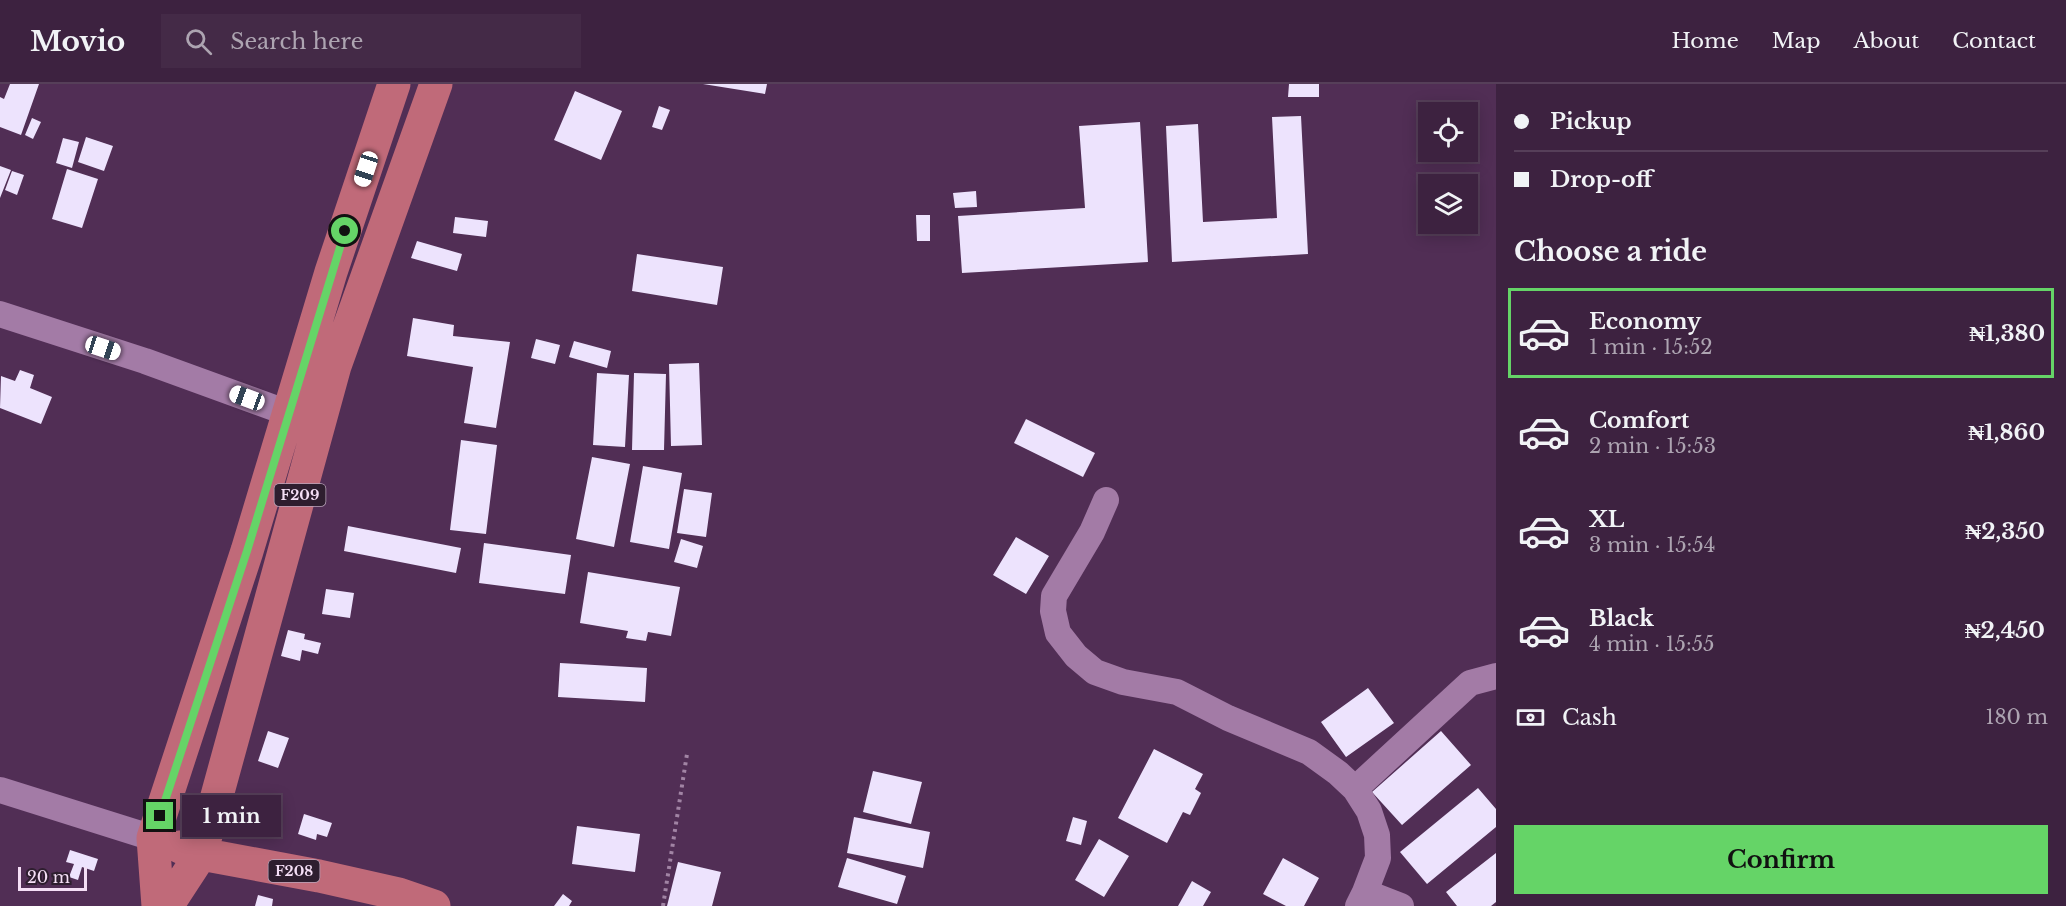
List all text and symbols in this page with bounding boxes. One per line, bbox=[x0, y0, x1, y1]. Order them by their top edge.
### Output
search box bbox=[161, 14, 581, 68]
text: Movio bbox=[30, 24, 125, 59]
icon: search bbox=[182, 25, 215, 58]
text: Search here bbox=[230, 28, 363, 55]
text: Home bbox=[1672, 28, 1739, 54]
text: Map bbox=[1772, 28, 1820, 54]
text: About bbox=[1853, 28, 1919, 54]
text: Contact bbox=[1952, 28, 2036, 54]
map controls bbox=[1418, 102, 1478, 234]
button: locate bbox=[1418, 102, 1478, 162]
text: Pickup bbox=[1550, 108, 1632, 135]
car bbox=[352, 149, 380, 189]
text: Drop-off bbox=[1550, 166, 1652, 193]
button: layers bbox=[1418, 174, 1478, 234]
route start bbox=[331, 217, 358, 244]
text: Choose a ride bbox=[1514, 235, 1707, 268]
icon: car bbox=[1517, 306, 1571, 360]
text: Economy bbox=[1589, 308, 1701, 335]
text: ₦1,380 bbox=[1969, 320, 2045, 347]
car bbox=[83, 334, 123, 362]
text: 1 min · 15:52 bbox=[1589, 335, 1713, 359]
car bbox=[227, 383, 267, 413]
icon: car bbox=[1517, 405, 1571, 459]
text: Comfort bbox=[1589, 407, 1689, 434]
text: ₦1,860 bbox=[1968, 419, 2045, 446]
text: 2 min · 15:53 bbox=[1589, 434, 1716, 458]
road number: F209 bbox=[274, 484, 326, 506]
icon: car bbox=[1517, 504, 1571, 558]
text: XL bbox=[1589, 506, 1624, 533]
text: ₦2,350 bbox=[1965, 518, 2045, 545]
text: 3 min · 15:54 bbox=[1589, 533, 1715, 557]
icon: car bbox=[1517, 603, 1571, 657]
text: Black bbox=[1589, 605, 1654, 632]
text: ₦2,450 bbox=[1965, 617, 2045, 644]
text: 4 min · 15:55 bbox=[1589, 632, 1714, 656]
icon: cash bbox=[1514, 701, 1547, 734]
text: Cash bbox=[1562, 704, 1617, 731]
text: 180 m bbox=[1985, 705, 2048, 729]
callout: 1 min bbox=[181, 795, 280, 837]
route end bbox=[146, 802, 173, 829]
text: 1 min bbox=[203, 804, 260, 828]
button: Confirm bbox=[1514, 825, 2048, 894]
road number: F208 bbox=[268, 860, 320, 882]
scale bar bbox=[18, 864, 87, 892]
text: 20 m bbox=[27, 867, 70, 887]

